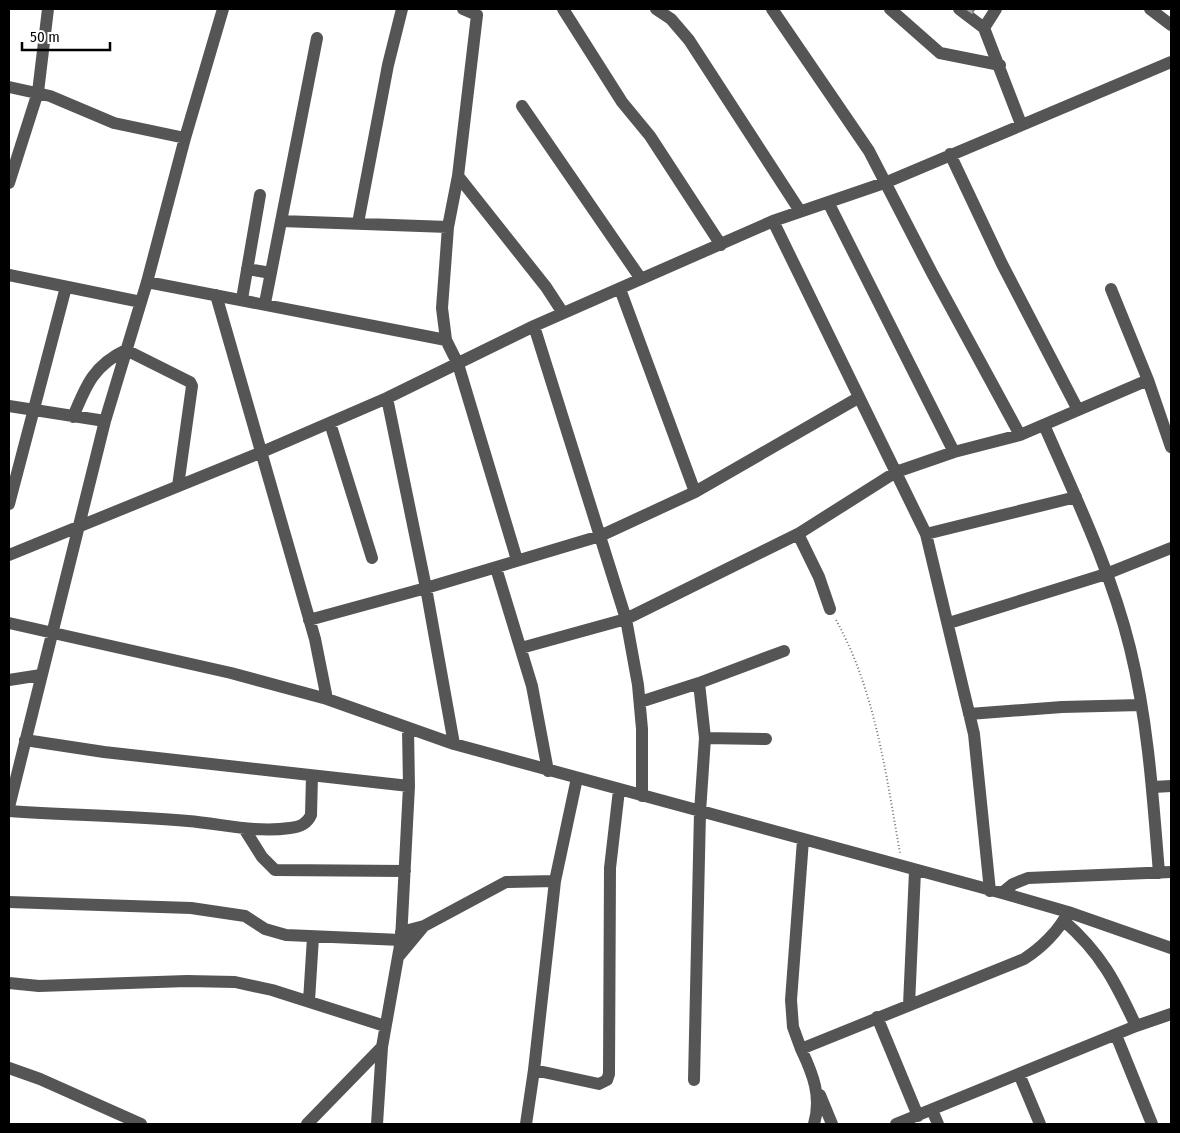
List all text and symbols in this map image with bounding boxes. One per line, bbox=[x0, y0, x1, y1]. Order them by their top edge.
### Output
scale bar bbox=[22, 20, 110, 52]
text: 50 m bbox=[30, 28, 60, 46]

